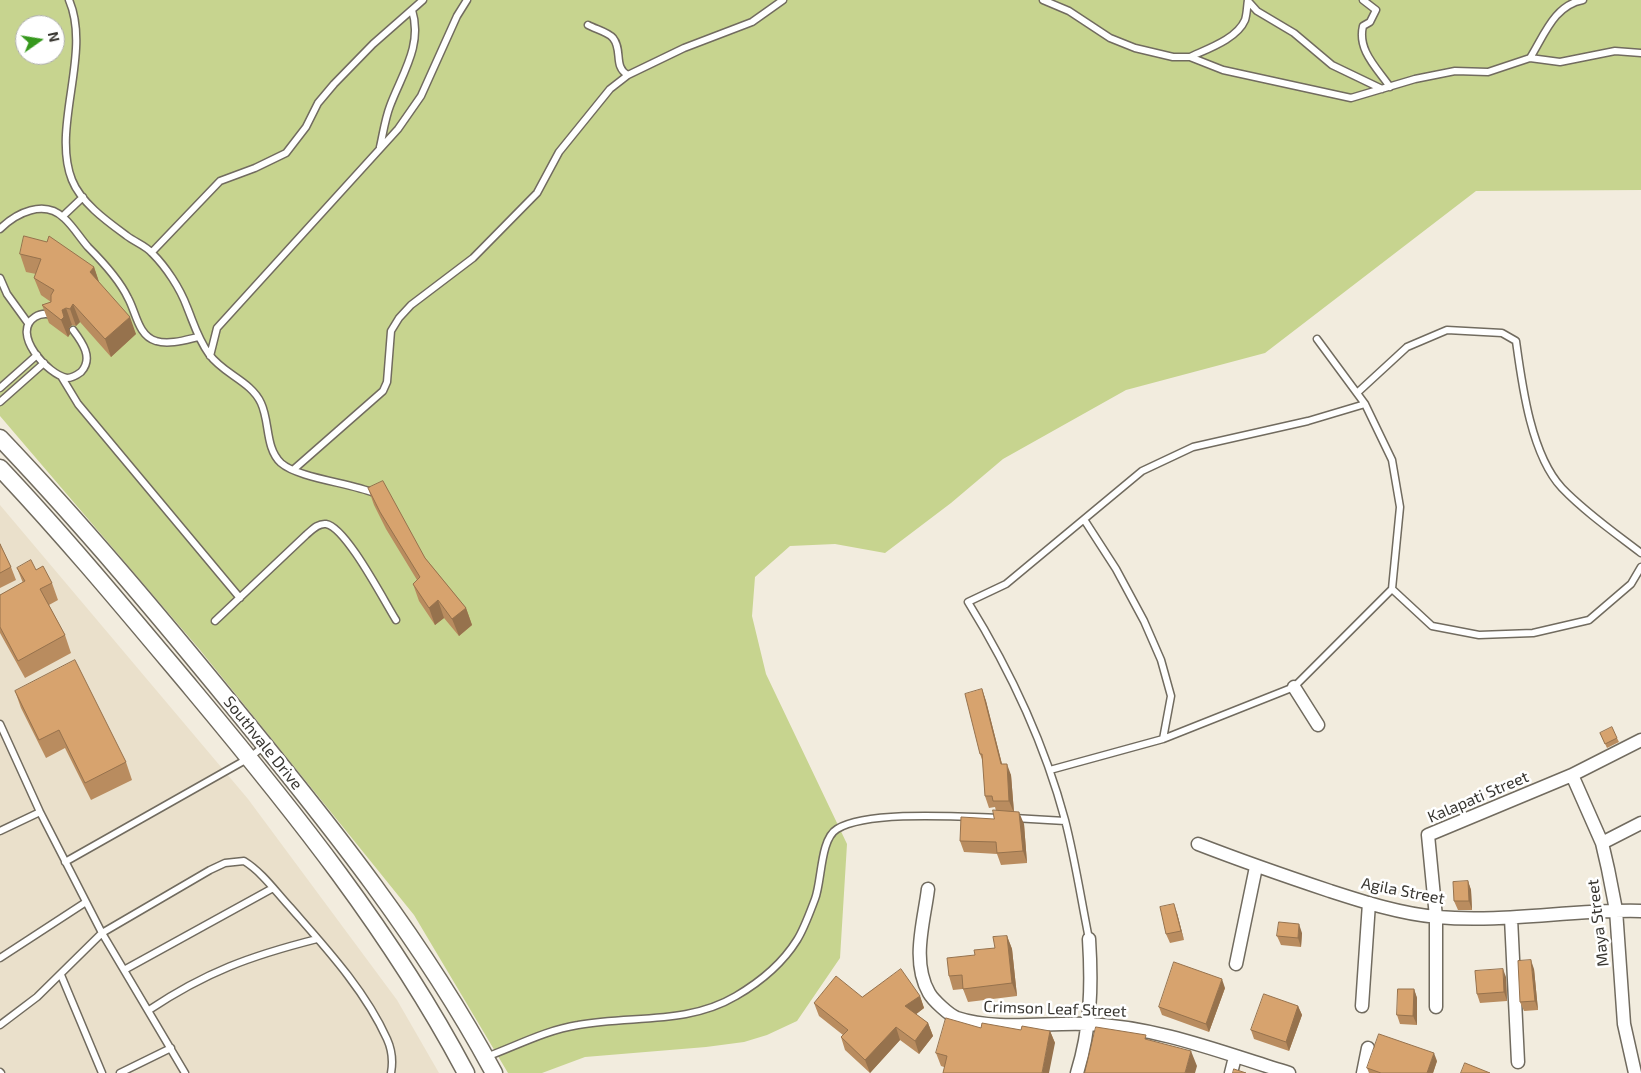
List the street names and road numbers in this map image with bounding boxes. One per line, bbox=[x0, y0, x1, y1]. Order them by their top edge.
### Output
street label: Southvale Drive bbox=[219, 692, 307, 794]
street label: Kalapati Street bbox=[1425, 767, 1531, 827]
street label: Agila Street bbox=[1360, 874, 1446, 908]
street label: Maya Street bbox=[1583, 878, 1613, 968]
street label: Crimson Leaf Street bbox=[983, 997, 1127, 1021]

